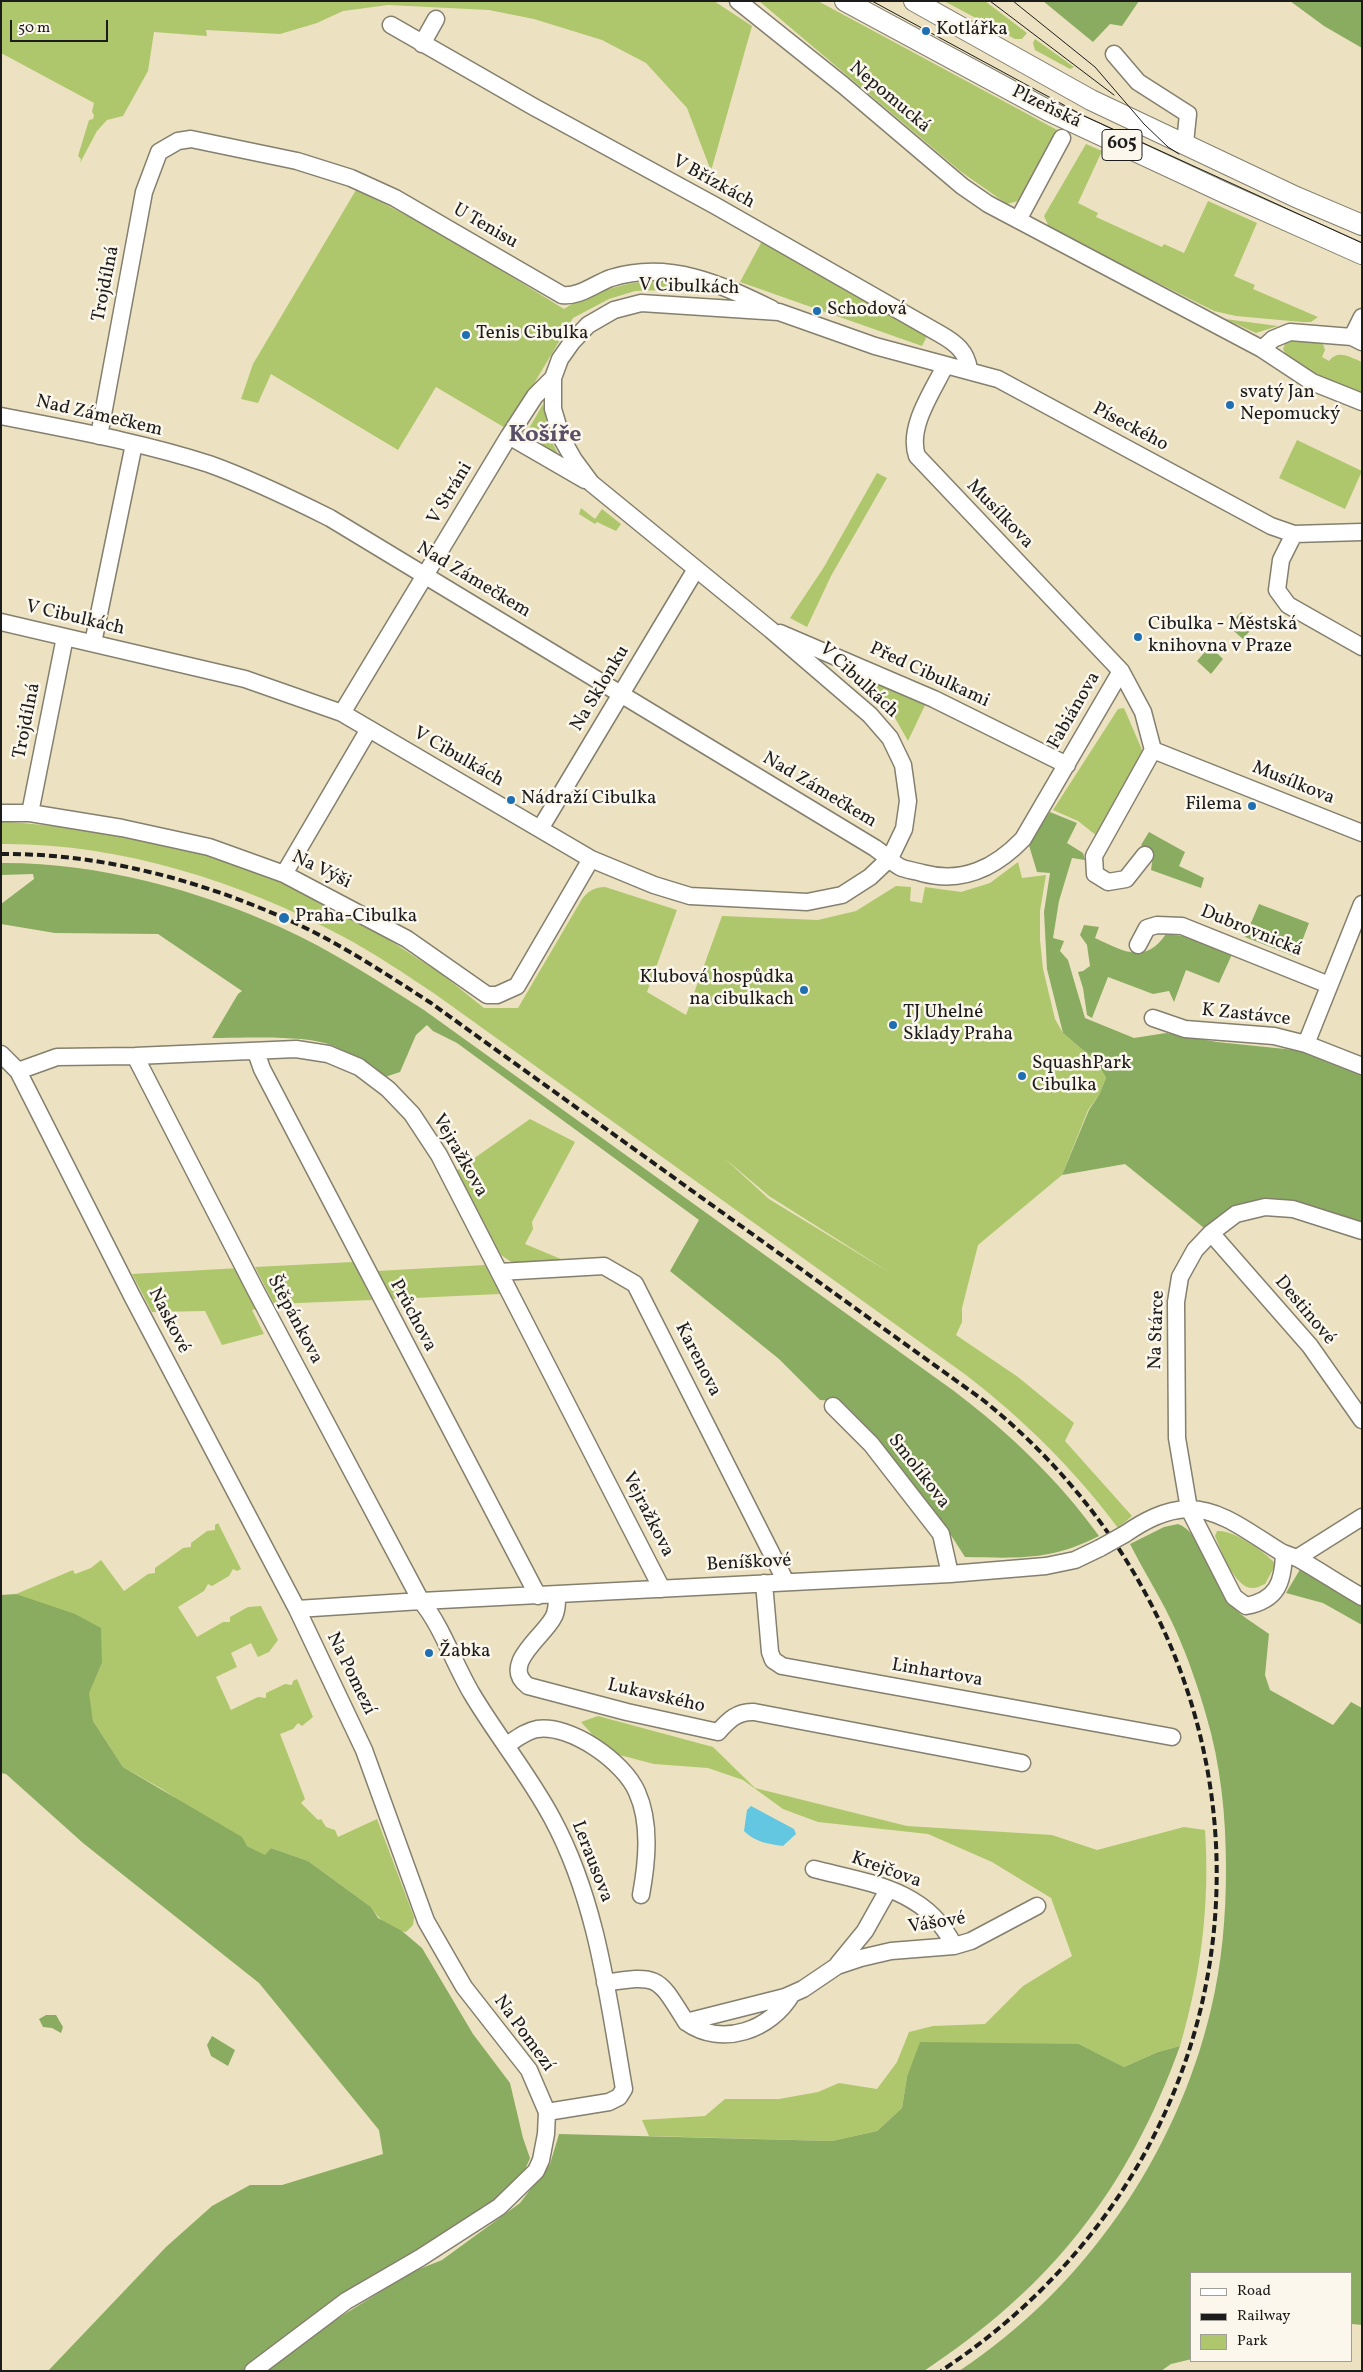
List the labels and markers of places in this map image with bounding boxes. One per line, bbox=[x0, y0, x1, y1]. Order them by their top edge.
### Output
place label: Kotlářka bbox=[936, 20, 1008, 42]
marker: Kotlářka bbox=[920, 25, 932, 37]
place label: Schodová bbox=[827, 300, 907, 322]
marker: Schodová bbox=[811, 305, 823, 317]
place label: Tenis Cibulka bbox=[476, 324, 589, 346]
marker: Tenis Cibulka bbox=[460, 329, 472, 341]
place label: svatý Jan Nepomucký bbox=[1240, 383, 1340, 427]
marker: svatý Jan Nepomucký bbox=[1224, 399, 1236, 411]
place label: Cibulka - Městská knihovna v Praze bbox=[1148, 615, 1297, 659]
marker: Cibulka - Městská knihovna v Praze bbox=[1132, 631, 1144, 643]
place label: Nádraží Cibulka bbox=[521, 789, 656, 811]
marker: Nádraží Cibulka bbox=[505, 794, 517, 806]
place label: Filema bbox=[1185, 795, 1242, 817]
marker: Filema bbox=[1246, 800, 1258, 812]
place label: Praha-Cibulka bbox=[295, 907, 417, 929]
marker: Praha-Cibulka bbox=[277, 911, 291, 925]
place label: Klubová hospůdka na cibulkach bbox=[639, 968, 794, 1012]
marker: Klubová hospůdka na cibulkach bbox=[798, 984, 810, 996]
place label: TJ Uhelné Sklady Praha bbox=[903, 1003, 1013, 1047]
marker: TJ Uhelné Sklady Praha bbox=[887, 1019, 899, 1031]
place label: SquashPark Cibulka bbox=[1032, 1054, 1131, 1098]
marker: SquashPark Cibulka bbox=[1016, 1070, 1028, 1082]
place label: Žabka bbox=[439, 1642, 490, 1664]
marker: Žabka bbox=[423, 1647, 435, 1659]

